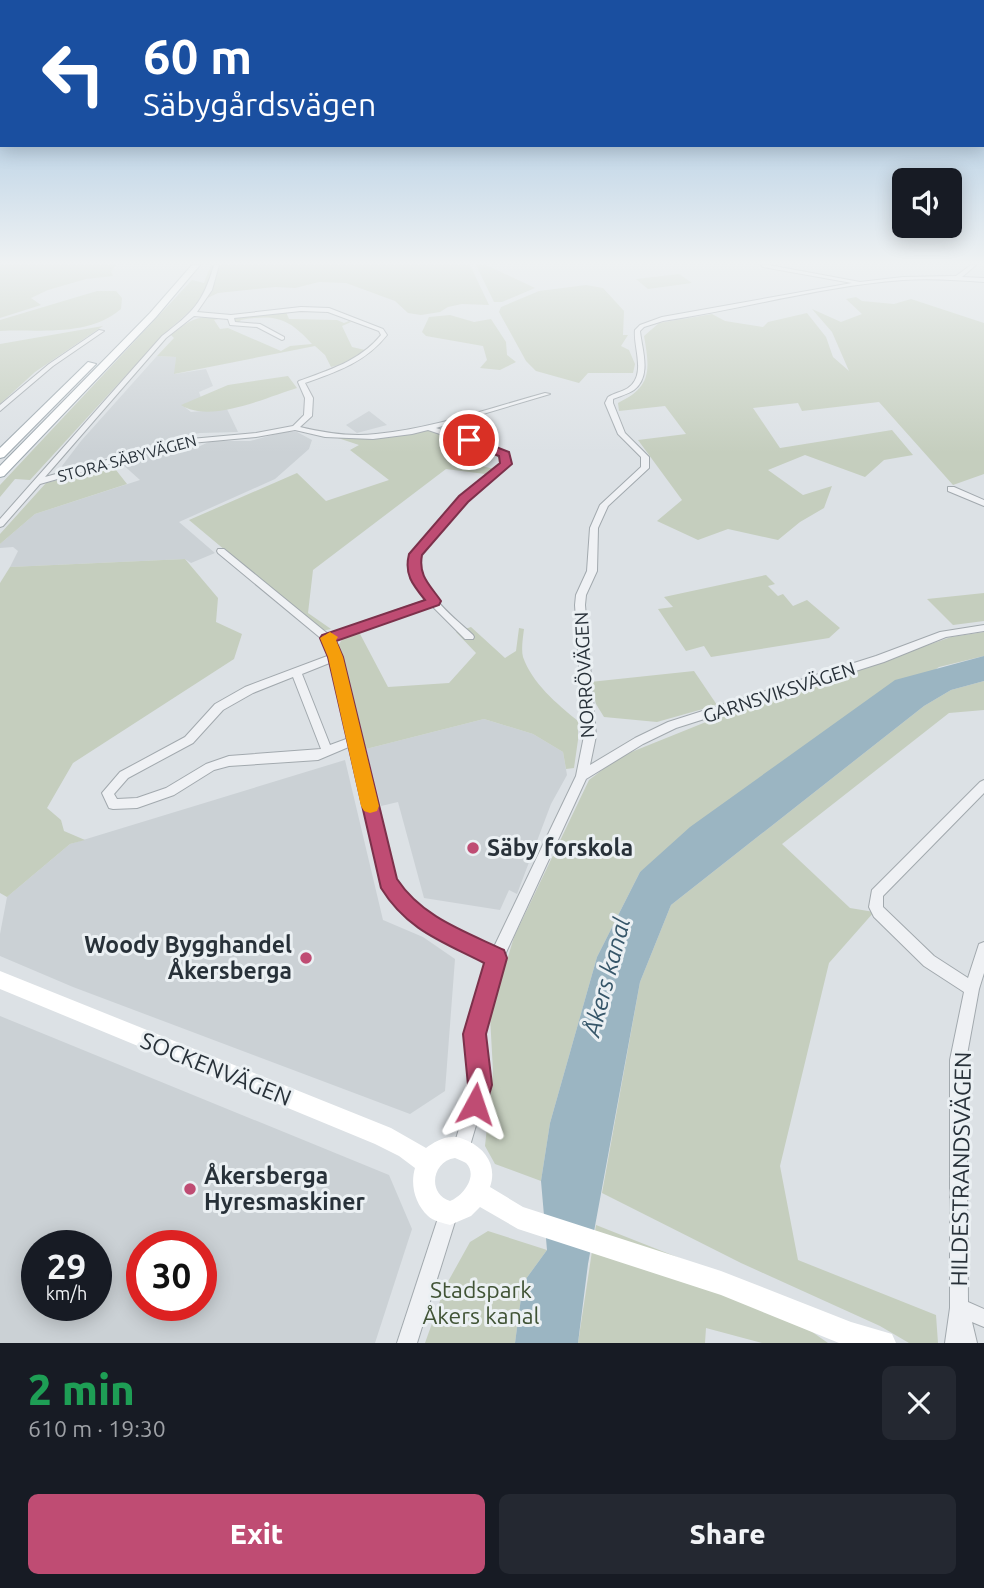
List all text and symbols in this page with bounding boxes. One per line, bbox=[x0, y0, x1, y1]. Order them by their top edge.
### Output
icon: left bbox=[28, 28, 119, 119]
text: 60 m bbox=[143, 28, 252, 83]
text: Säbygårdsvägen bbox=[143, 86, 376, 122]
map controls bbox=[892, 168, 962, 238]
button: sound bbox=[892, 168, 962, 238]
pin bbox=[439, 410, 499, 470]
icon: arrive bbox=[450, 421, 488, 459]
street label: STORA SÄBYVÄGEN bbox=[56, 431, 198, 485]
street label: NORRÖVÄGEN bbox=[570, 611, 598, 739]
street label: GARNSVIKSVÄGEN bbox=[700, 657, 858, 727]
place label: Säby forskola bbox=[487, 835, 633, 860]
marker: Säby forskola bbox=[465, 840, 481, 856]
water label: Åkers kanal bbox=[577, 914, 635, 1040]
place label: Woody Bygghandel Åkersberga bbox=[84, 932, 292, 983]
marker: Woody Bygghandel Åkersberga bbox=[298, 950, 314, 966]
street label: SOCKENVÄGEN bbox=[137, 1027, 295, 1110]
street label: HILDESTRANDSVÄGEN bbox=[946, 1051, 975, 1287]
position arrow bbox=[438, 1067, 512, 1141]
place label: Åkersberga Hyresmaskiner bbox=[204, 1162, 365, 1214]
marker: Åkersberga Hyresmaskiner bbox=[182, 1181, 198, 1197]
speed limit sign: 30 bbox=[126, 1230, 217, 1321]
text: 29 bbox=[47, 1246, 86, 1286]
park label: Stadspark Åkers kanal bbox=[422, 1277, 540, 1328]
text: km/h bbox=[46, 1283, 87, 1303]
text: 2 min bbox=[28, 1366, 135, 1413]
button: close bbox=[882, 1366, 956, 1440]
text: 610 m · 19:30 bbox=[28, 1416, 166, 1441]
button: Exit bbox=[28, 1494, 485, 1574]
button: Share bbox=[499, 1494, 956, 1574]

